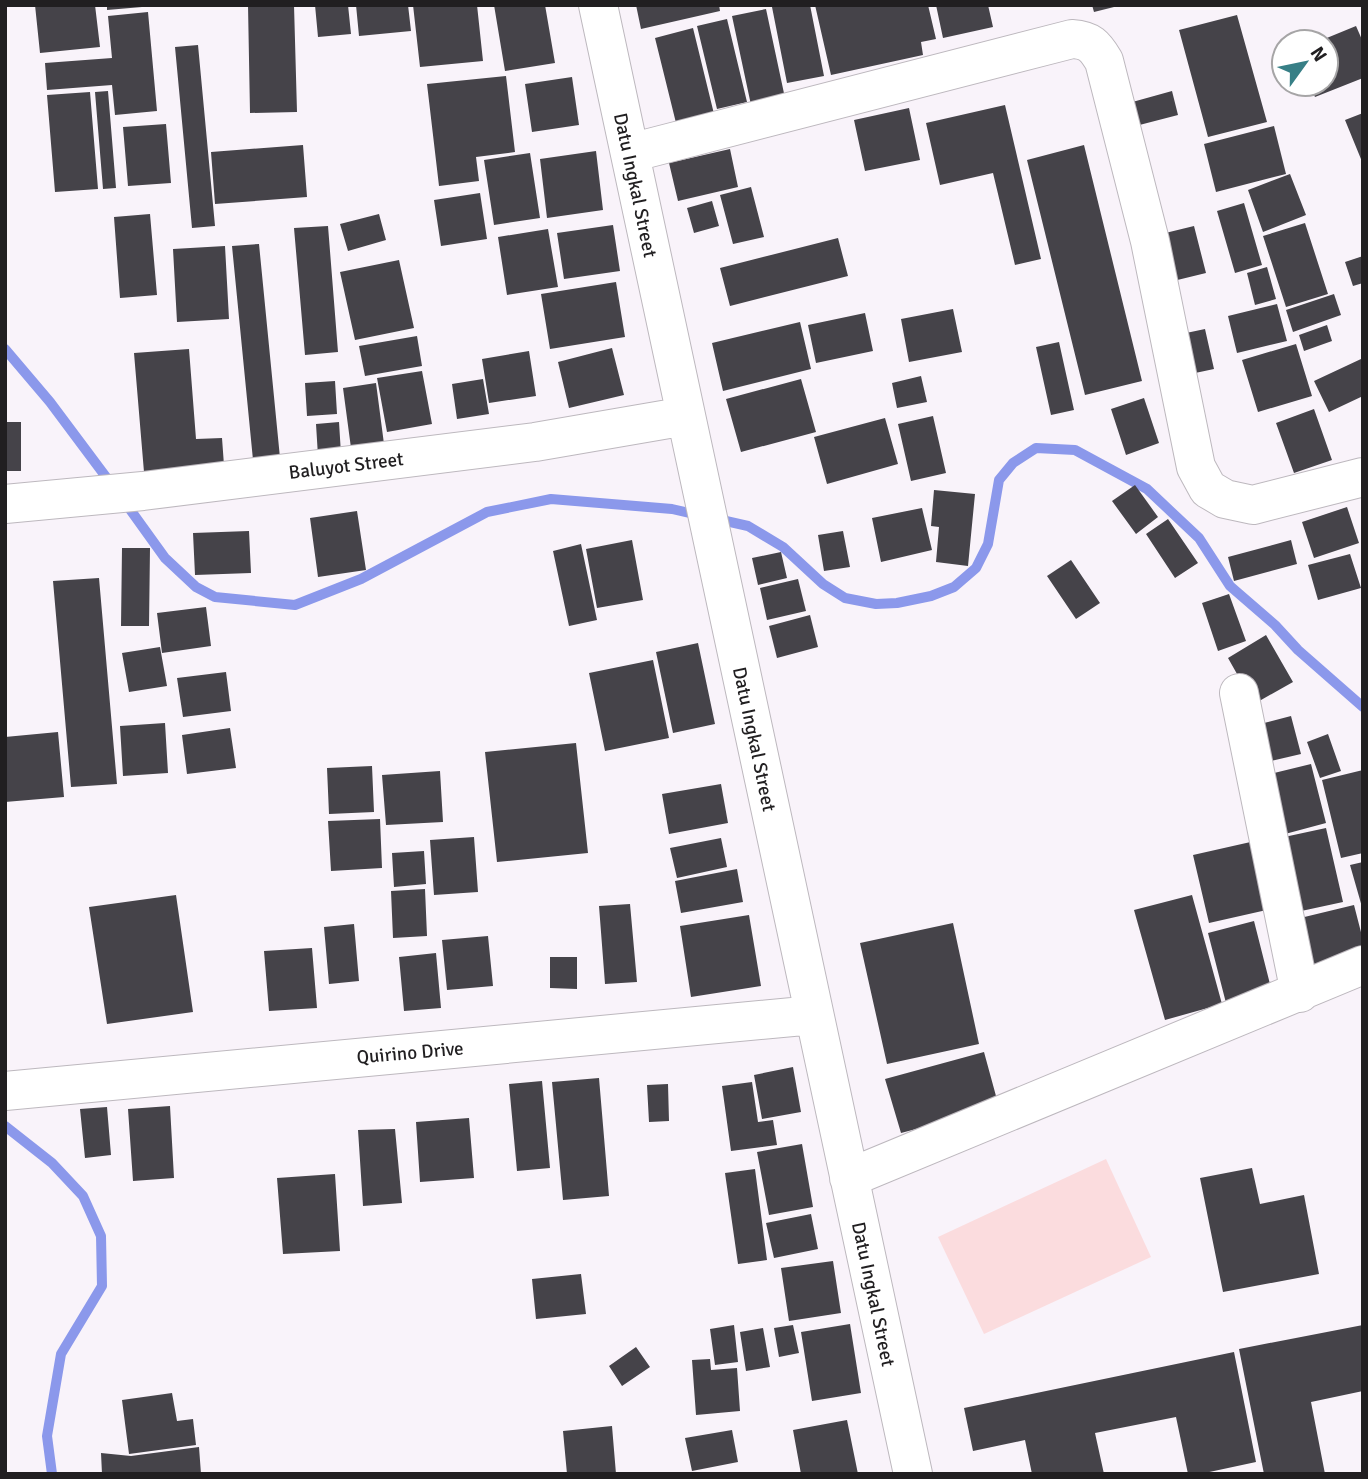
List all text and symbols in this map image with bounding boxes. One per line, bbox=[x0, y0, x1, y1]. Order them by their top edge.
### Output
north arrow bbox=[1270, 28, 1340, 98]
text: N bbox=[1305, 42, 1332, 66]
street label: Datu Ingkal Street bbox=[608, 111, 662, 260]
street label: Baluyot Street bbox=[287, 447, 405, 485]
street label: Datu Ingkal Street bbox=[727, 665, 781, 814]
street label: Quirino Drive bbox=[356, 1036, 465, 1070]
street label: Datu Ingkal Street bbox=[846, 1220, 900, 1369]

